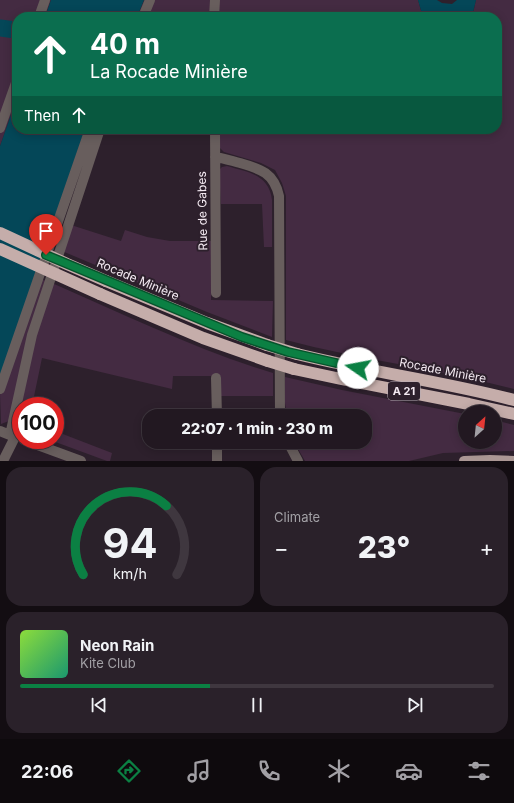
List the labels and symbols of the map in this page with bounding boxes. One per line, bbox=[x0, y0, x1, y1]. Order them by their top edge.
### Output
street label: Rue de Gabes bbox=[194, 171, 210, 251]
pin bbox=[29, 214, 63, 255]
street label: Rocade Minière bbox=[94, 255, 182, 303]
position arrow bbox=[337, 347, 379, 389]
street label: Rocade Minière bbox=[398, 354, 488, 386]
road number: A 21 bbox=[388, 382, 420, 400]
speed limit sign: 100 bbox=[12, 397, 64, 449]
north arrow bbox=[458, 405, 502, 449]

